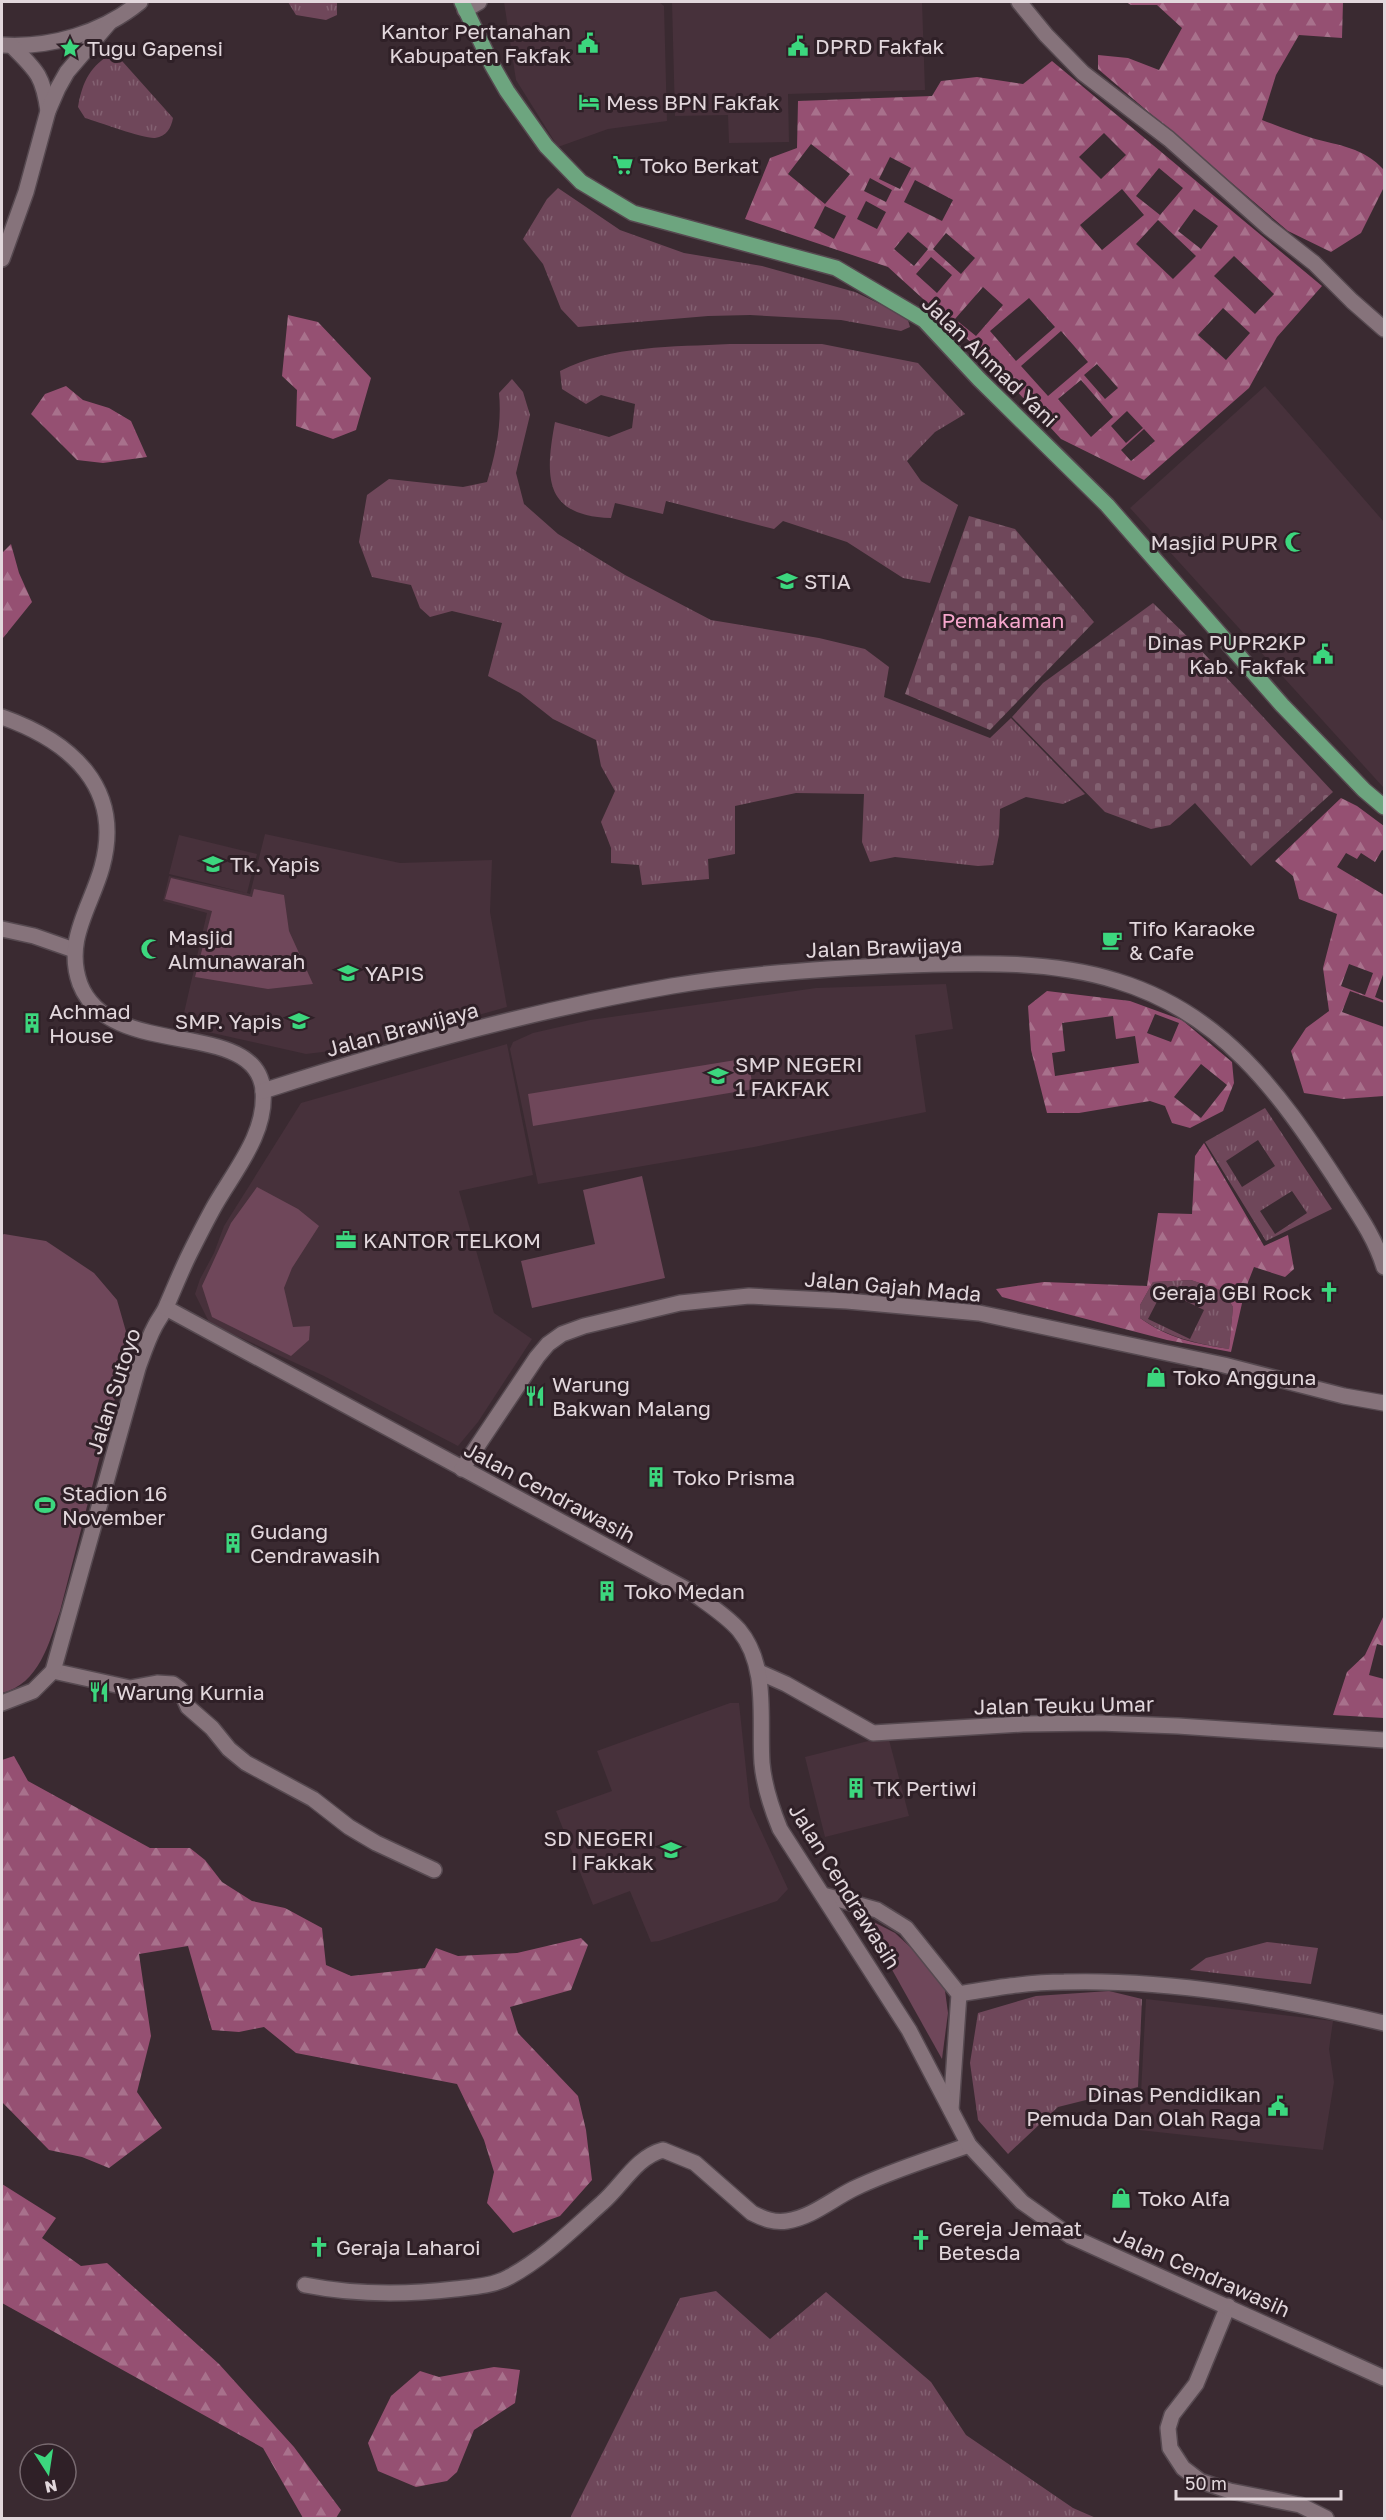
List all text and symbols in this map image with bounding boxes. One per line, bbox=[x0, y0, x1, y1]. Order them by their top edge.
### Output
place label: Kantor Pertanahan Kabupaten Fakfak bbox=[381, 18, 571, 68]
public building icon: Kantor Pertanahan Kabupaten Fakfak bbox=[576, 31, 600, 55]
place label: DPRD Fakfak bbox=[815, 33, 945, 59]
public building icon: DPRD Fakfak bbox=[786, 34, 810, 58]
place label: Tugu Gapensi bbox=[87, 35, 223, 61]
place icon: Tugu Gapensi bbox=[58, 36, 82, 60]
place label: Mess BPN Fakfak bbox=[606, 89, 780, 115]
hotel icon: Mess BPN Fakfak bbox=[577, 90, 601, 114]
place label: Toko Berkat bbox=[640, 152, 759, 178]
supermarket icon: Toko Berkat bbox=[611, 153, 635, 177]
street label: Jalan Ahmad Yani bbox=[917, 290, 1063, 432]
place label: Masjid PUPR bbox=[1150, 529, 1278, 555]
mosque icon: Masjid PUPR bbox=[1283, 530, 1307, 554]
place label: STIA bbox=[804, 568, 851, 594]
school or university icon: STIA bbox=[775, 569, 799, 593]
park label: Pemakaman bbox=[941, 607, 1065, 633]
place label: Dinas PUPR2KP Kab. Fakfak bbox=[1147, 629, 1306, 679]
public building icon: Dinas PUPR2KP Kab. Fakfak bbox=[1311, 642, 1335, 666]
place label: Tk. Yapis bbox=[230, 851, 320, 877]
school or university icon: Tk. Yapis bbox=[201, 852, 225, 876]
place label: Tifo Karaoke & Cafe bbox=[1129, 915, 1255, 965]
place label: Masjid Almunawarah bbox=[168, 924, 305, 974]
cafe icon: Tifo Karaoke & Cafe bbox=[1100, 928, 1124, 952]
street label: Jalan Brawijaya bbox=[805, 931, 963, 963]
mosque icon: Masjid Almunawarah bbox=[139, 937, 163, 961]
place label: YAPIS bbox=[365, 960, 424, 986]
school or university icon: YAPIS bbox=[336, 961, 360, 985]
street label: Jalan Brawijaya bbox=[323, 996, 481, 1062]
place label: Achmad House bbox=[49, 998, 131, 1048]
place label: SMP. Yapis bbox=[175, 1008, 282, 1034]
school or university icon: SMP. Yapis bbox=[287, 1009, 311, 1033]
building icon: Achmad House bbox=[20, 1011, 44, 1035]
place label: SMP NEGERI 1 FAKFAK bbox=[735, 1051, 863, 1101]
school or university icon: SMP NEGERI 1 FAKFAK bbox=[706, 1064, 730, 1088]
place label: KANTOR TELKOM bbox=[363, 1227, 541, 1253]
office icon: KANTOR TELKOM bbox=[334, 1228, 358, 1252]
street label: Jalan Gajah Mada bbox=[804, 1265, 982, 1307]
place label: Geraja GBI Rock bbox=[1152, 1279, 1312, 1305]
church icon: Geraja GBI Rock bbox=[1317, 1280, 1341, 1304]
street label: Jalan Sutoyo bbox=[80, 1325, 146, 1457]
place label: Toko Angguna bbox=[1173, 1364, 1316, 1390]
shop icon: Toko Angguna bbox=[1144, 1365, 1168, 1389]
place label: Warung Bakwan Malang bbox=[552, 1371, 711, 1421]
restaurant icon: Warung Bakwan Malang bbox=[523, 1384, 547, 1408]
street label: Jalan Cendrawasih bbox=[460, 1436, 640, 1548]
place label: Toko Prisma bbox=[673, 1464, 795, 1490]
building icon: Toko Prisma bbox=[644, 1465, 668, 1489]
place label: Stadion 16 November bbox=[62, 1480, 167, 1530]
sports icon: Stadion 16 November bbox=[33, 1493, 57, 1517]
place label: Gudang Cendrawasih bbox=[250, 1518, 380, 1568]
building icon: Gudang Cendrawasih bbox=[221, 1531, 245, 1555]
place label: Toko Medan bbox=[624, 1578, 745, 1604]
building icon: Toko Medan bbox=[595, 1579, 619, 1603]
place label: Warung Kurnia bbox=[116, 1679, 265, 1705]
restaurant icon: Warung Kurnia bbox=[87, 1680, 111, 1704]
street label: Jalan Teuku Umar bbox=[974, 1690, 1154, 1720]
place label: TK Pertiwi bbox=[873, 1775, 977, 1801]
building icon: TK Pertiwi bbox=[844, 1776, 868, 1800]
street label: Jalan Cendrawasih bbox=[784, 1798, 906, 1974]
place label: SD NEGERI I Fakkak bbox=[543, 1825, 654, 1875]
school or university icon: SD NEGERI I Fakkak bbox=[659, 1838, 683, 1862]
place label: Dinas Pendidikan Pemuda Dan Olah Raga bbox=[1026, 2081, 1261, 2131]
public building icon: Dinas Pendidikan Pemuda Dan Olah Raga bbox=[1266, 2094, 1290, 2118]
place label: Toko Alfa bbox=[1138, 2185, 1230, 2211]
shop icon: Toko Alfa bbox=[1109, 2186, 1133, 2210]
place label: Gereja Jemaat Betesda bbox=[938, 2215, 1082, 2265]
street label: Jalan Cendrawasih bbox=[1110, 2221, 1294, 2323]
church icon: Gereja Jemaat Betesda bbox=[909, 2228, 933, 2252]
place label: Geraja Laharoi bbox=[336, 2234, 481, 2260]
church icon: Geraja Laharoi bbox=[307, 2235, 331, 2259]
north arrow bbox=[18, 2442, 78, 2502]
scale bar bbox=[1176, 2463, 1341, 2501]
text: 50 m bbox=[1185, 2472, 1227, 2494]
text: N bbox=[43, 2476, 59, 2498]

